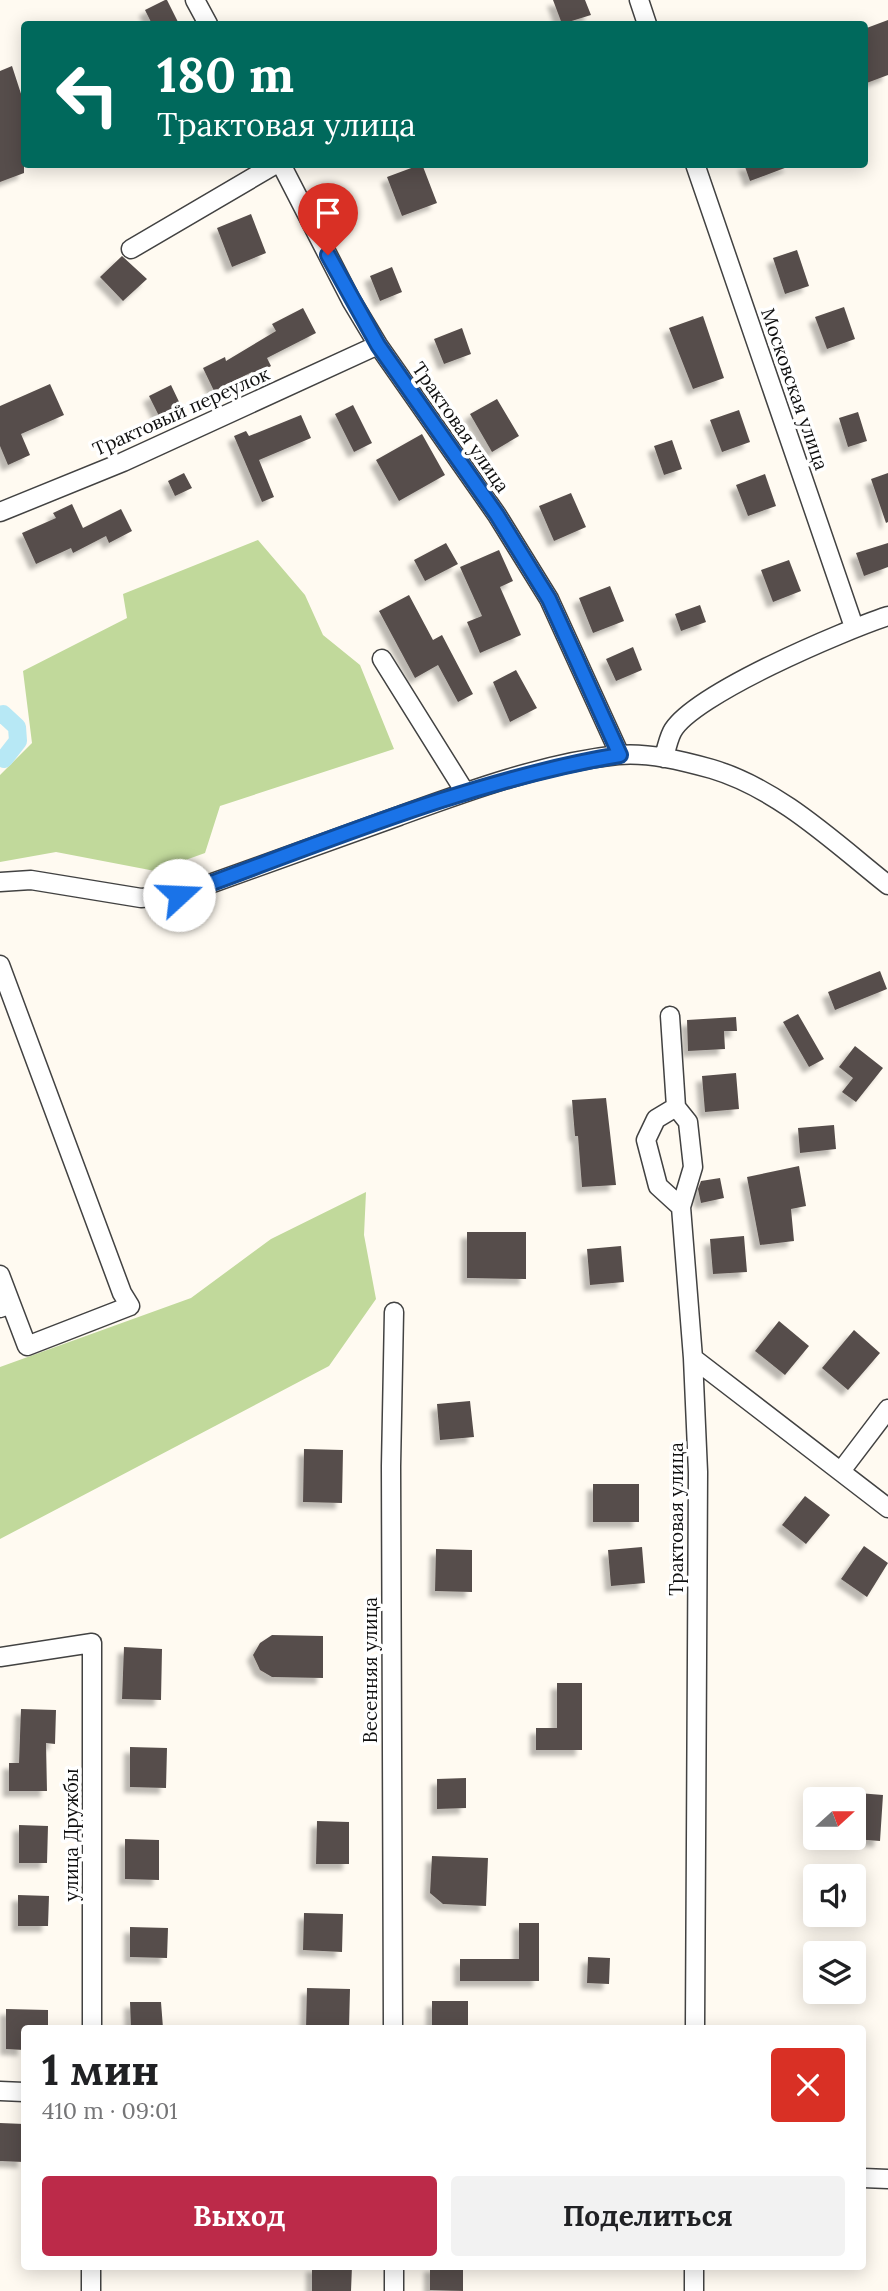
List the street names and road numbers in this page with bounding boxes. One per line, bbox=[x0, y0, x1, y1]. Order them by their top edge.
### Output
street label: Московская улица bbox=[756, 305, 834, 473]
street label: Трактовая улица bbox=[407, 357, 515, 497]
street label: Трактовый переулок bbox=[89, 361, 274, 461]
street label: Трактовая улица bbox=[664, 1442, 688, 1596]
street label: Весенняя улица bbox=[358, 1597, 382, 1743]
street label: улица Дружбы bbox=[59, 1768, 83, 1902]

